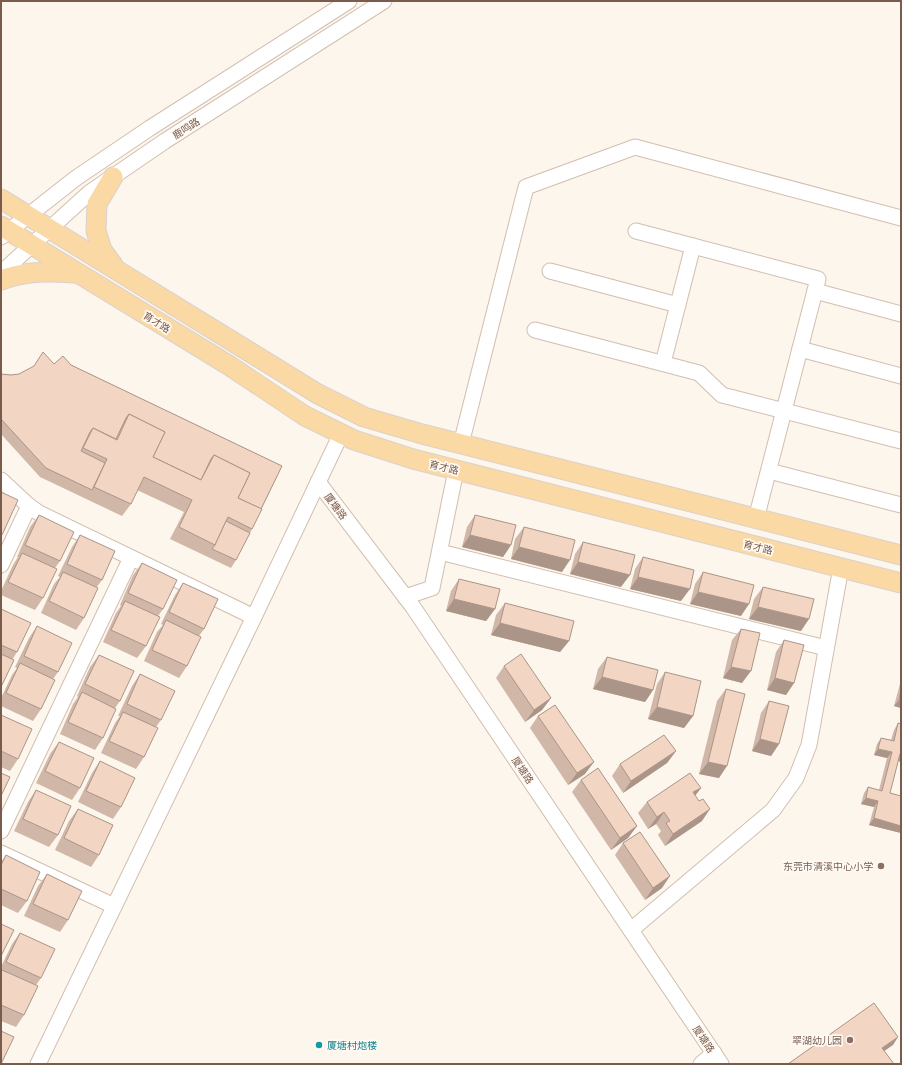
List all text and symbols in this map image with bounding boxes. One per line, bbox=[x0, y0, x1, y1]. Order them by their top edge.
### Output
street label: 鹿鸣路 bbox=[170, 115, 203, 143]
street label: 育才路 bbox=[140, 309, 173, 337]
street label: 育才路 bbox=[428, 458, 460, 478]
street label: 厦塘路 bbox=[321, 490, 350, 523]
street label: 育才路 bbox=[742, 538, 774, 558]
street label: 厦塘路 bbox=[508, 754, 536, 787]
place label: 东莞市清溪中心小学 bbox=[783, 860, 873, 874]
marker: 东莞市清溪中心小学 bbox=[876, 861, 886, 871]
street label: 厦塘路 bbox=[689, 1023, 717, 1056]
place label: 翠湖幼儿园 bbox=[792, 1034, 842, 1048]
marker: 翠湖幼儿园 bbox=[845, 1035, 855, 1045]
place label: 厦塘村炮楼 bbox=[327, 1039, 377, 1053]
marker: 厦塘村炮楼 bbox=[314, 1040, 324, 1050]

